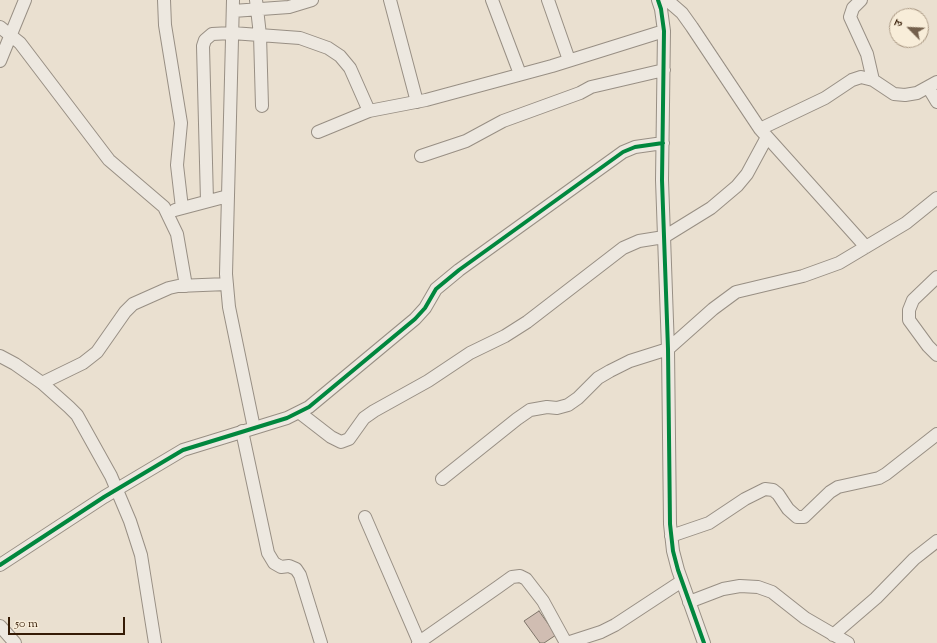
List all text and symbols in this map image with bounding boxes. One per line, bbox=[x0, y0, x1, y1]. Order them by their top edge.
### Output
north arrow bbox=[889, 8, 929, 48]
text: उ bbox=[890, 18, 907, 29]
scale bar bbox=[10, 609, 127, 635]
text: 50 m bbox=[15, 615, 38, 633]

